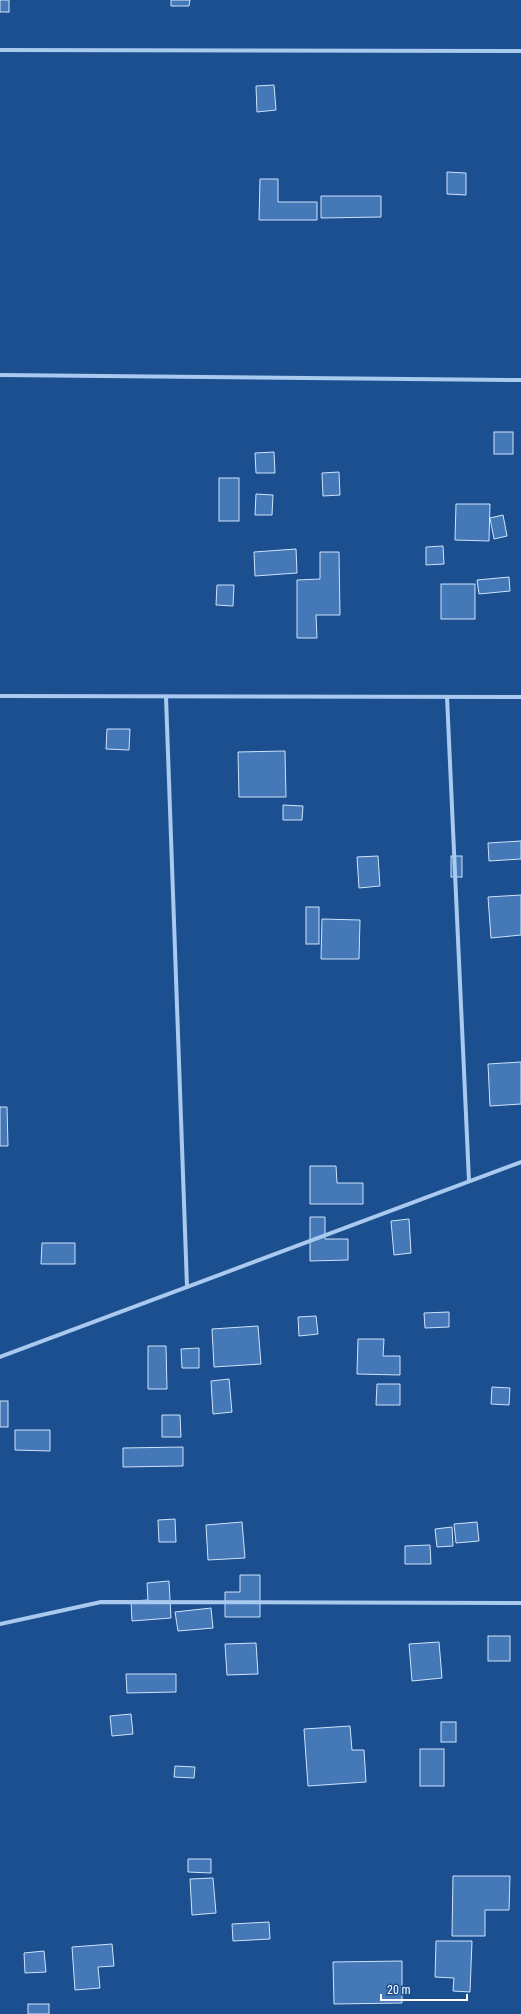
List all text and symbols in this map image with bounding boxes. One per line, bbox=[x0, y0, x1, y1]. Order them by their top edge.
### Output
scale bar bbox=[381, 1976, 467, 2002]
text: 20 m bbox=[387, 1983, 411, 1997]

